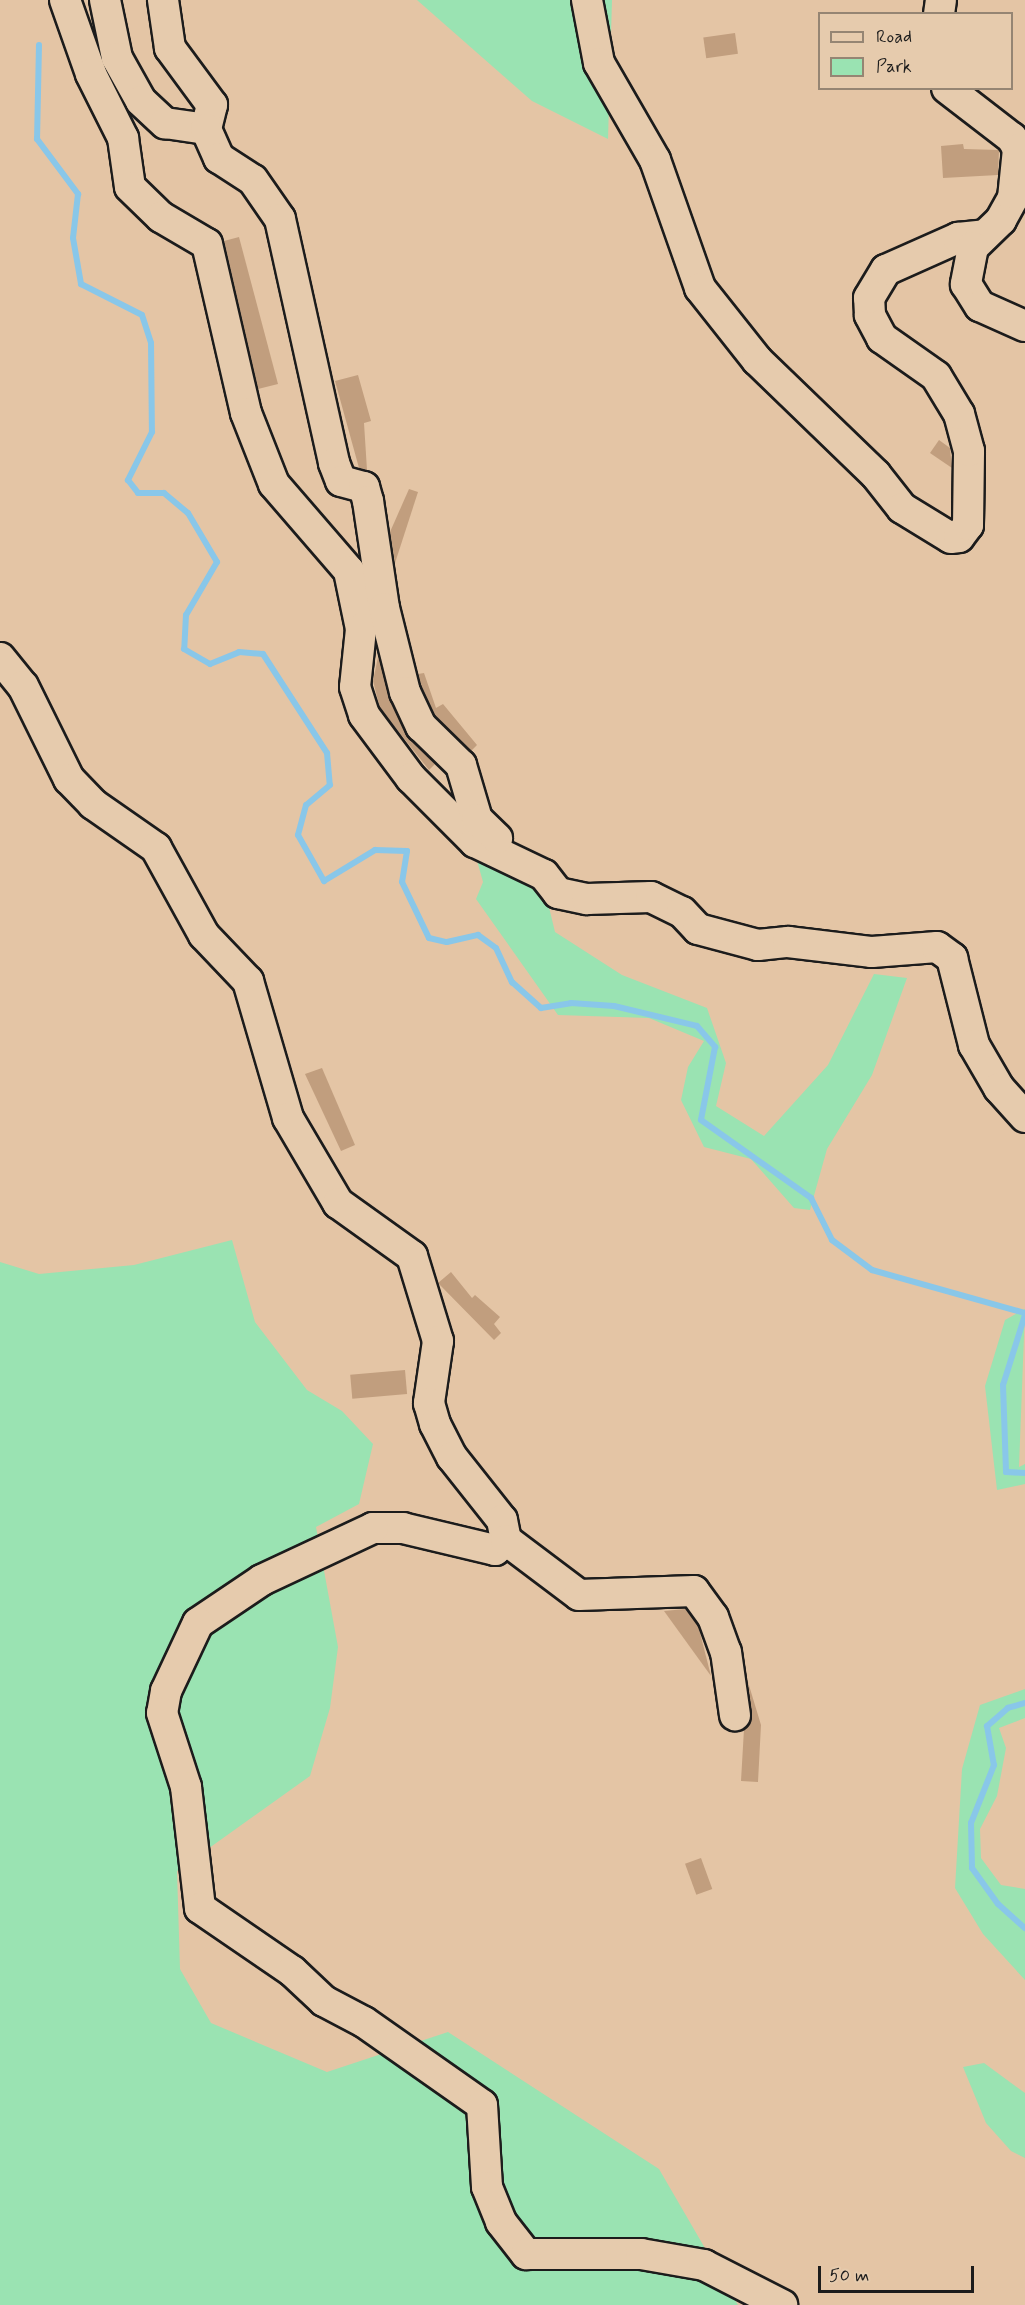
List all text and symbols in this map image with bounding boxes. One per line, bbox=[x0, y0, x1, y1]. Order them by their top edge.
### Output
legend bbox=[818, 12, 1013, 90]
text: Road bbox=[876, 25, 912, 49]
text: Park bbox=[876, 55, 912, 79]
scale bar bbox=[821, 2254, 977, 2292]
text: 50 m bbox=[829, 2264, 869, 2288]

